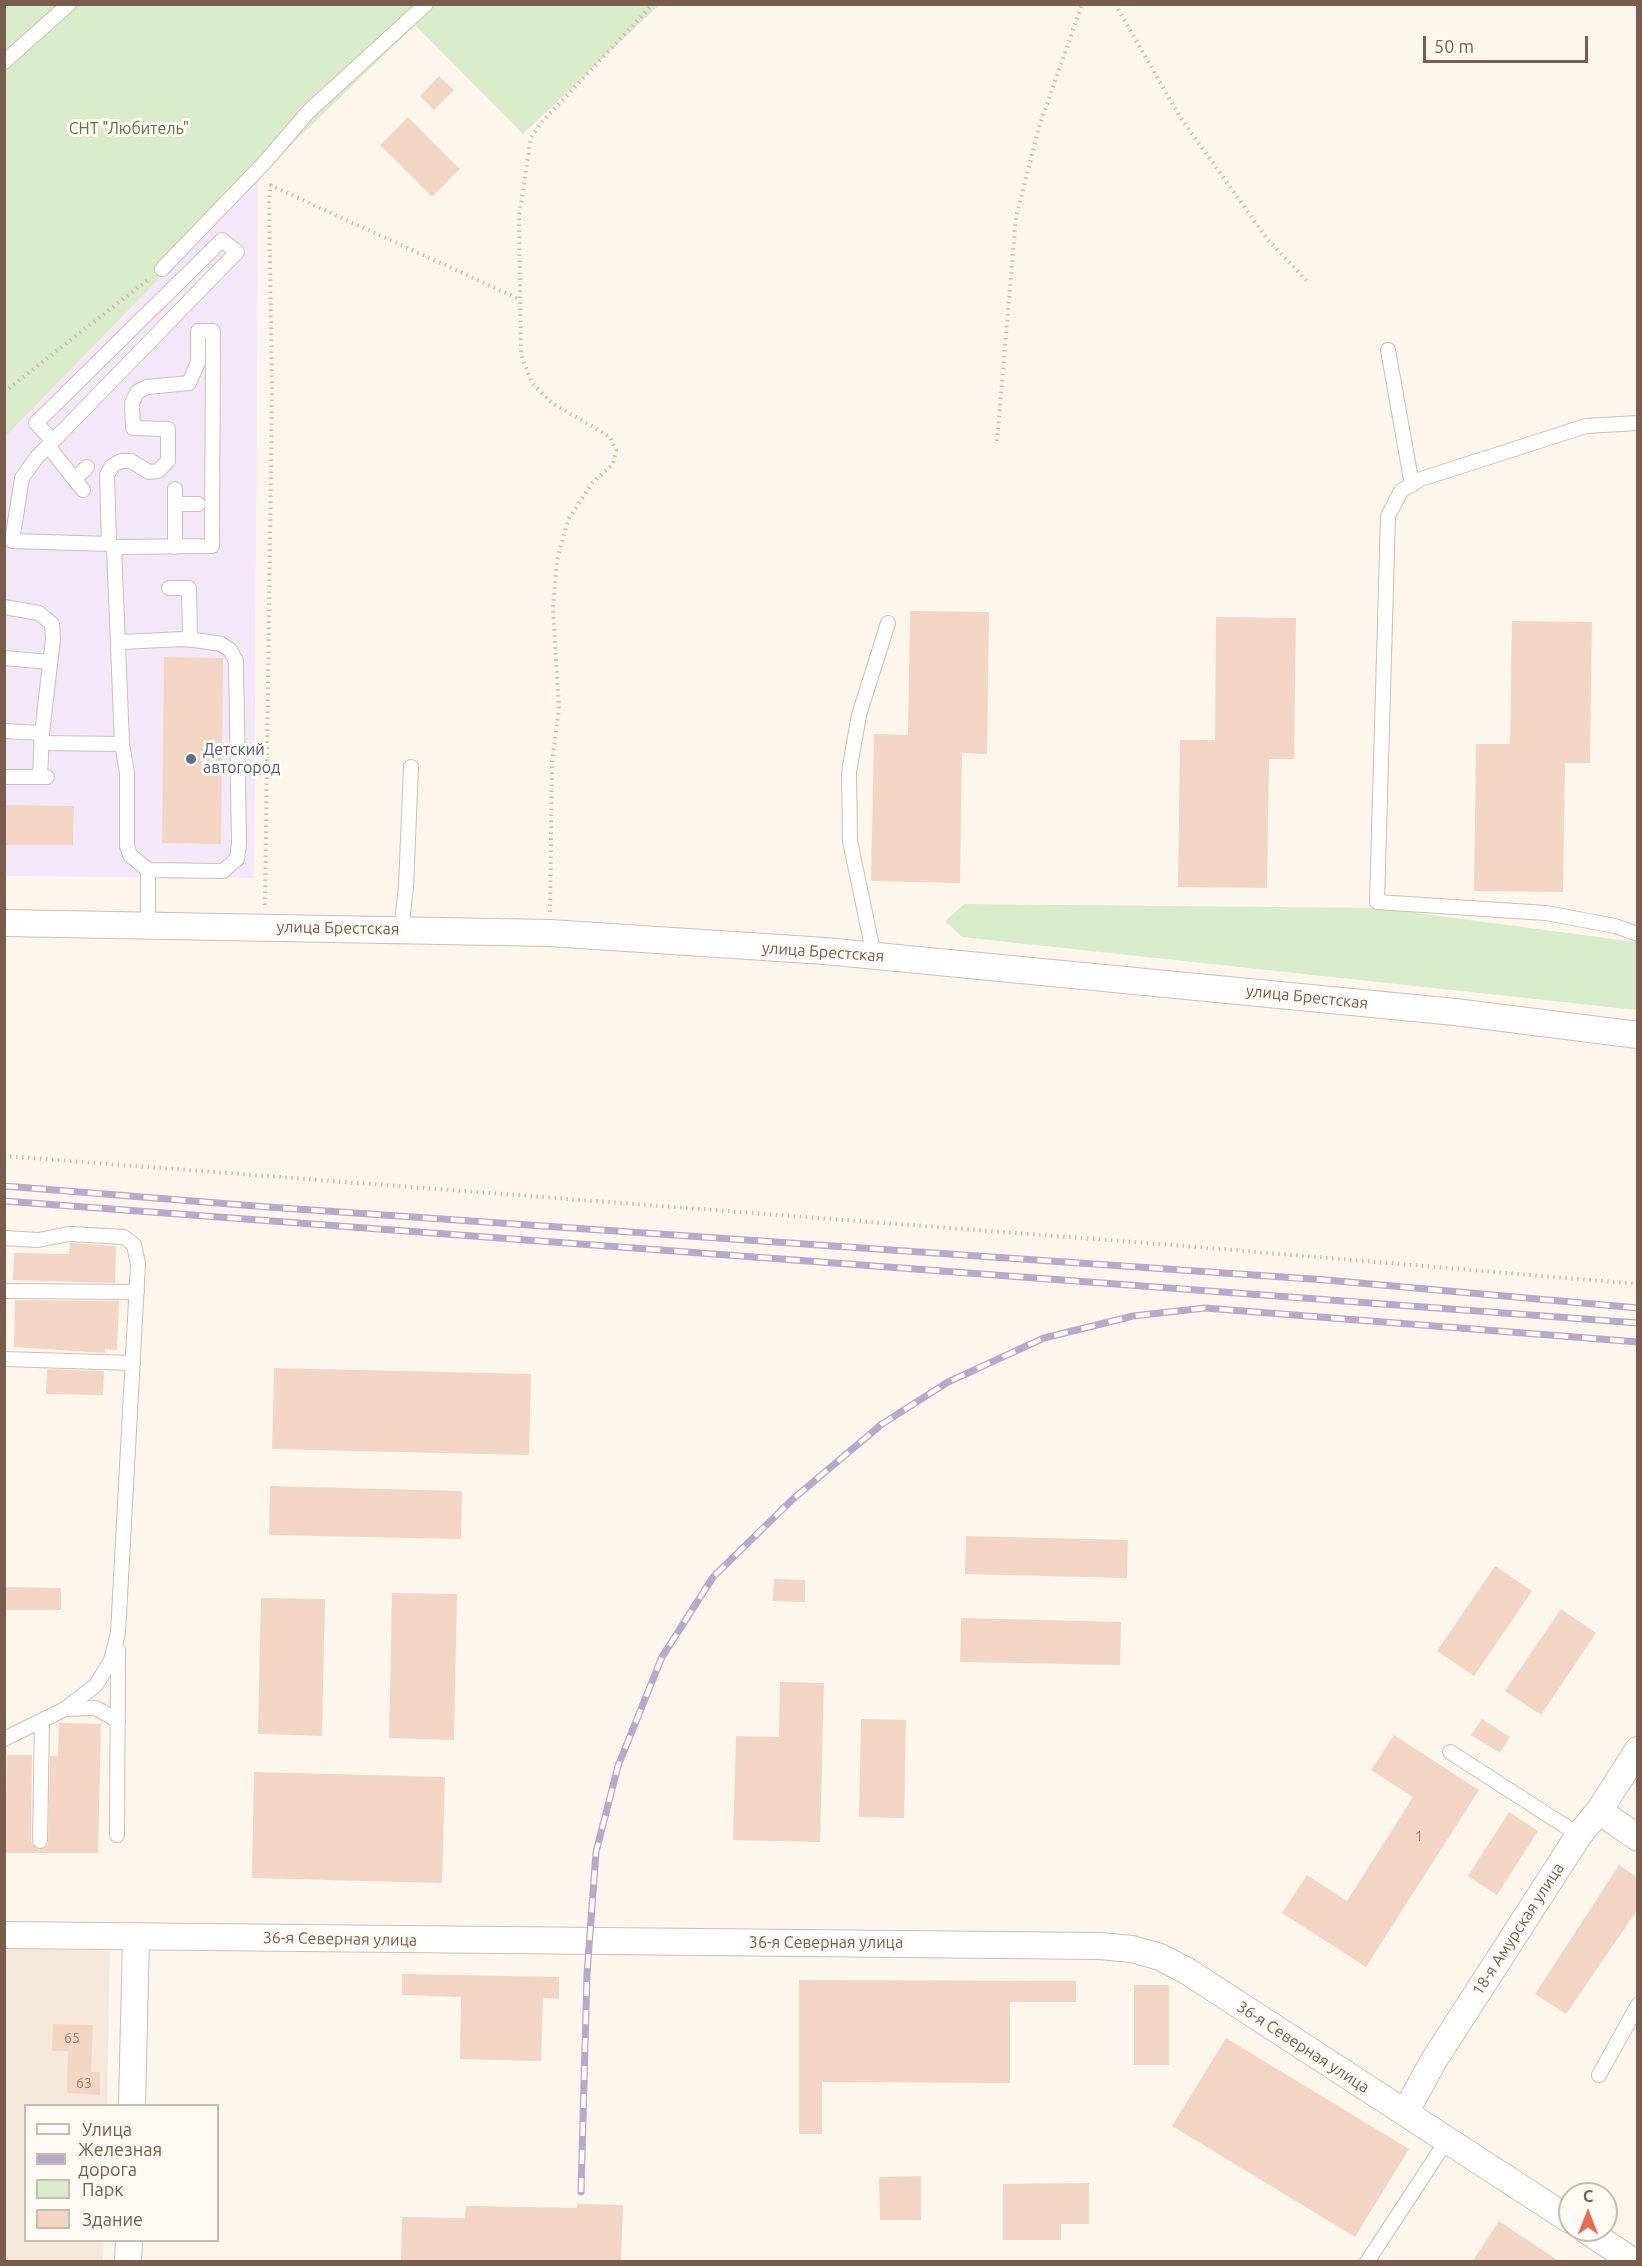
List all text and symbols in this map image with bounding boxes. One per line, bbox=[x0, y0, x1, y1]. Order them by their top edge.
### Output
scale bar bbox=[1426, 24, 1591, 62]
text: 50 m bbox=[1434, 36, 1474, 56]
park label: СНТ "Любитель" bbox=[69, 119, 189, 139]
place label: Детский автогород bbox=[203, 740, 280, 778]
marker: Детский автогород bbox=[184, 752, 198, 766]
street label: улица Брестская bbox=[276, 917, 400, 939]
street label: улица Брестская bbox=[761, 938, 885, 966]
street label: улица Брестская bbox=[1245, 981, 1369, 1013]
house number: 1 bbox=[1415, 1828, 1423, 1844]
street label: 18-я Амурская улица bbox=[1468, 1859, 1568, 1999]
street label: 36-я Северная улица bbox=[263, 1928, 417, 1950]
street label: 36-я Северная улица bbox=[749, 1933, 903, 1953]
street label: 36-я Северная улица bbox=[1233, 1997, 1373, 2097]
house number: 65 bbox=[64, 2030, 80, 2046]
house number: 63 bbox=[76, 2075, 92, 2091]
legend bbox=[24, 2104, 219, 2242]
text: Улица bbox=[82, 2119, 132, 2139]
text: Железная дорога bbox=[78, 2139, 162, 2179]
text: Парк bbox=[82, 2179, 123, 2199]
north arrow bbox=[1558, 2182, 1618, 2242]
text: С bbox=[1583, 2187, 1593, 2205]
text: Здание bbox=[82, 2209, 143, 2229]

